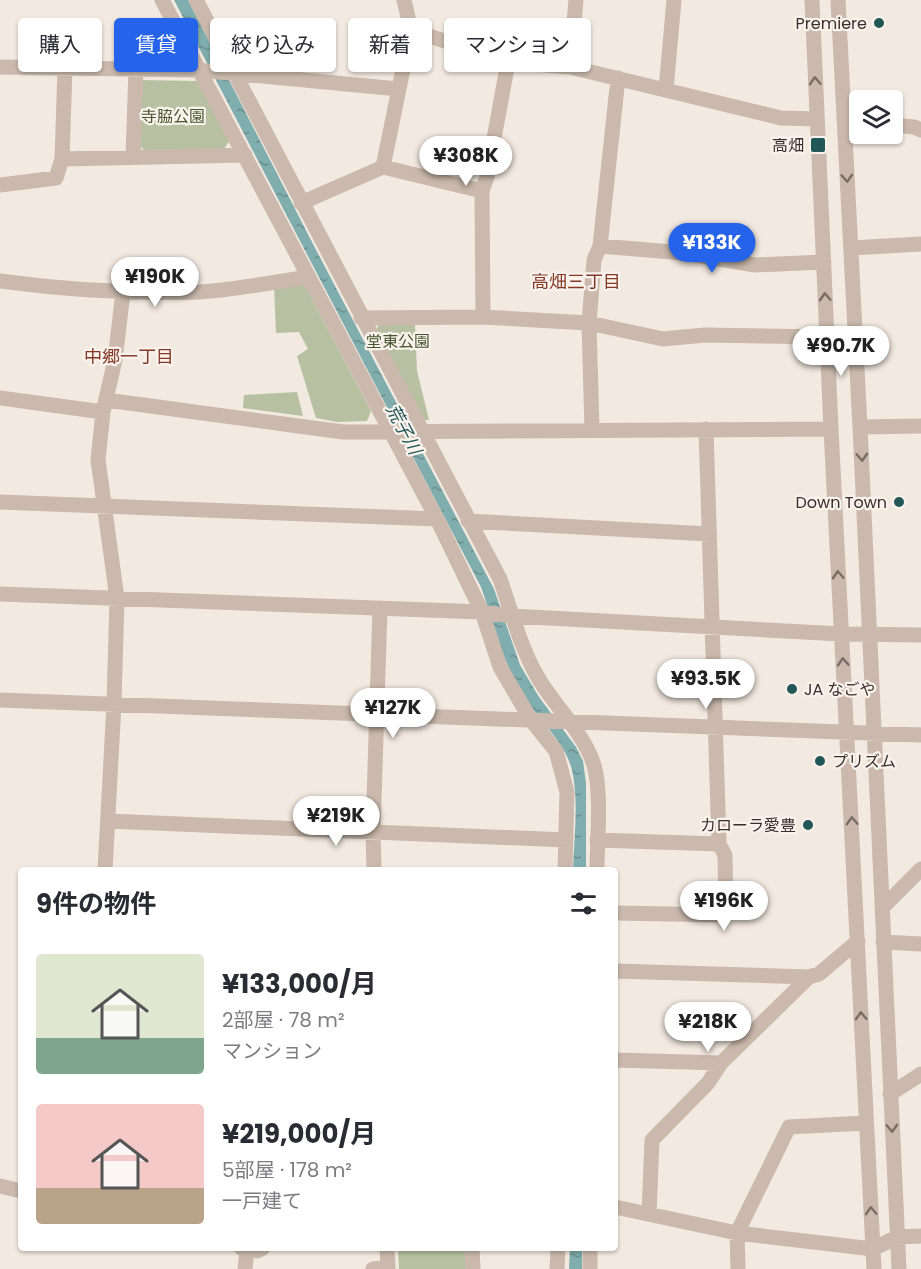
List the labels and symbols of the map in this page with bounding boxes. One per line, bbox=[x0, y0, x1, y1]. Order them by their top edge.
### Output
place label: Premiere bbox=[796, 12, 867, 35]
marker: Premiere bbox=[872, 16, 886, 30]
one-way arrow bbox=[809, 76, 822, 85]
park label: 寺脇公園 bbox=[141, 105, 205, 128]
place label: 高畑 bbox=[772, 134, 804, 157]
pin: ¥308K bbox=[424, 136, 508, 187]
marker: 高畑 bbox=[809, 136, 827, 154]
one-way arrow bbox=[840, 173, 853, 183]
pin: ¥133K bbox=[670, 223, 754, 274]
pin: ¥190K bbox=[113, 257, 197, 308]
district label: 高畑三丁目 bbox=[531, 269, 621, 294]
one-way arrow bbox=[819, 292, 832, 301]
pin: ¥90.7K bbox=[792, 326, 890, 377]
park label: 堂東公園 bbox=[366, 330, 430, 353]
district label: 中郷一丁目 bbox=[84, 344, 174, 369]
water label: 荒子川 bbox=[380, 399, 429, 460]
one-way arrow bbox=[855, 452, 868, 461]
place label: Down Town bbox=[796, 491, 887, 514]
marker: Down Town bbox=[892, 495, 906, 509]
one-way arrow bbox=[832, 571, 845, 580]
one-way arrow bbox=[837, 657, 850, 666]
pin: ¥93.5K bbox=[657, 659, 755, 710]
place label: JA なごや bbox=[804, 678, 876, 701]
marker: JA なごや bbox=[785, 682, 799, 696]
pin: ¥127K bbox=[351, 688, 435, 739]
place label: プリズム bbox=[832, 750, 896, 773]
marker: プリズム bbox=[813, 754, 827, 768]
pin: ¥219K bbox=[294, 796, 378, 847]
place label: カローラ愛豊 bbox=[700, 814, 796, 837]
one-way arrow bbox=[846, 817, 859, 826]
marker: カローラ愛豊 bbox=[801, 818, 815, 832]
pin: ¥196K bbox=[682, 881, 766, 932]
pin: ¥218K bbox=[666, 1002, 750, 1053]
one-way arrow bbox=[855, 1011, 867, 1020]
one-way arrow bbox=[886, 1124, 899, 1133]
one-way arrow bbox=[864, 1206, 877, 1215]

